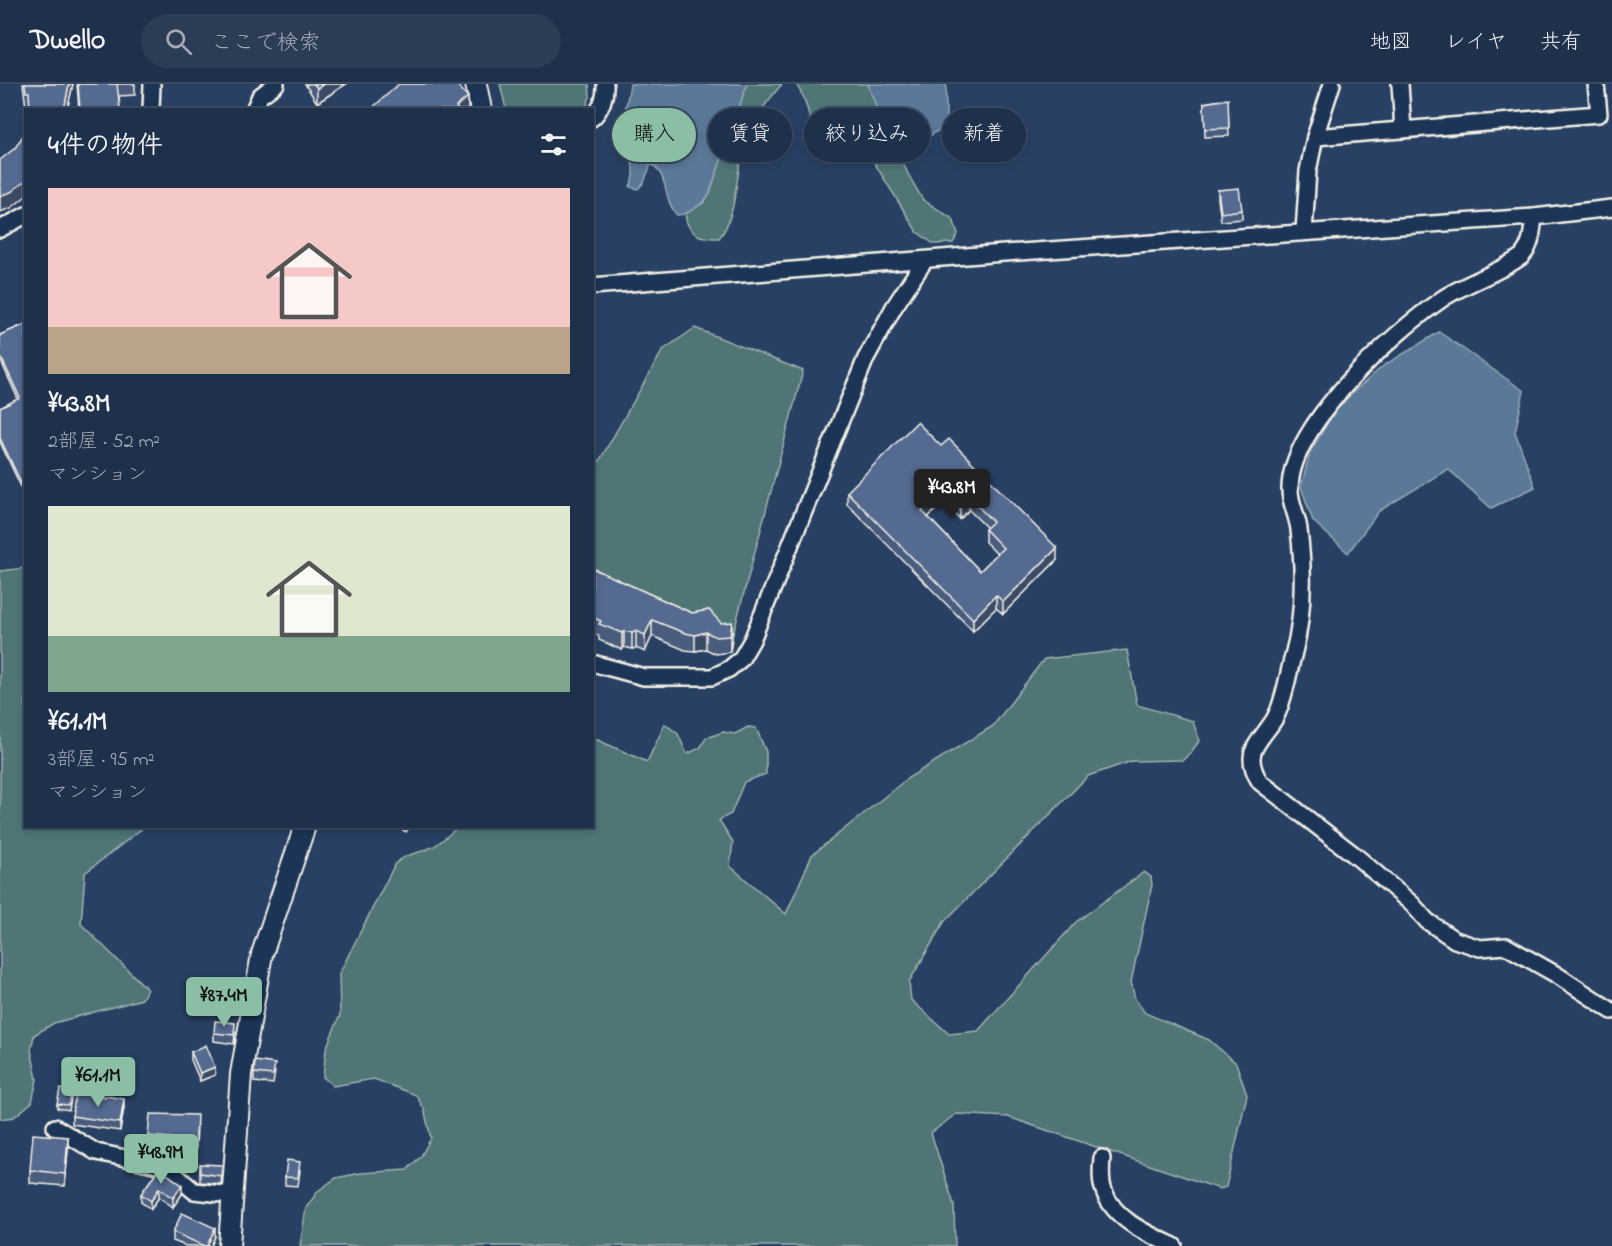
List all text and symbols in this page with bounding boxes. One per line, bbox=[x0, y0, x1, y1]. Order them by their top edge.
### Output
search box bbox=[141, 14, 561, 68]
text: Dwello bbox=[30, 21, 105, 62]
icon: search bbox=[162, 25, 195, 58]
text: ここで検索 bbox=[210, 28, 320, 60]
text: 地図 bbox=[1370, 28, 1412, 58]
text: レイヤ bbox=[1445, 28, 1507, 58]
text: 共有 bbox=[1540, 28, 1582, 58]
chip: 購入 bbox=[612, 108, 696, 162]
chip: 賃貸 bbox=[708, 108, 792, 162]
chip: 絞り込み bbox=[804, 108, 930, 162]
chip: 新着 bbox=[942, 108, 1026, 162]
text: 4件の物件 bbox=[48, 128, 163, 166]
icon: filters bbox=[537, 128, 570, 161]
icon: home bbox=[255, 227, 363, 335]
text: ¥43.8M bbox=[48, 386, 110, 424]
text: 2部屋 · 52 m² bbox=[48, 428, 160, 457]
text: マンション bbox=[48, 461, 147, 490]
pin: ¥43.8M bbox=[903, 469, 1001, 520]
text: ¥43.8M bbox=[928, 474, 976, 503]
icon: home bbox=[255, 545, 363, 653]
text: ¥61.1M bbox=[48, 704, 107, 742]
text: 3部屋 · 95 m² bbox=[48, 746, 154, 775]
text: マンション bbox=[48, 779, 147, 808]
pin: ¥87.4M bbox=[175, 977, 273, 1028]
text: ¥87.4M bbox=[200, 982, 248, 1011]
pin: ¥61.1M bbox=[49, 1057, 147, 1108]
text: ¥61.1M bbox=[75, 1062, 121, 1091]
pin: ¥48.9M bbox=[112, 1134, 210, 1185]
text: ¥48.9M bbox=[138, 1139, 184, 1168]

